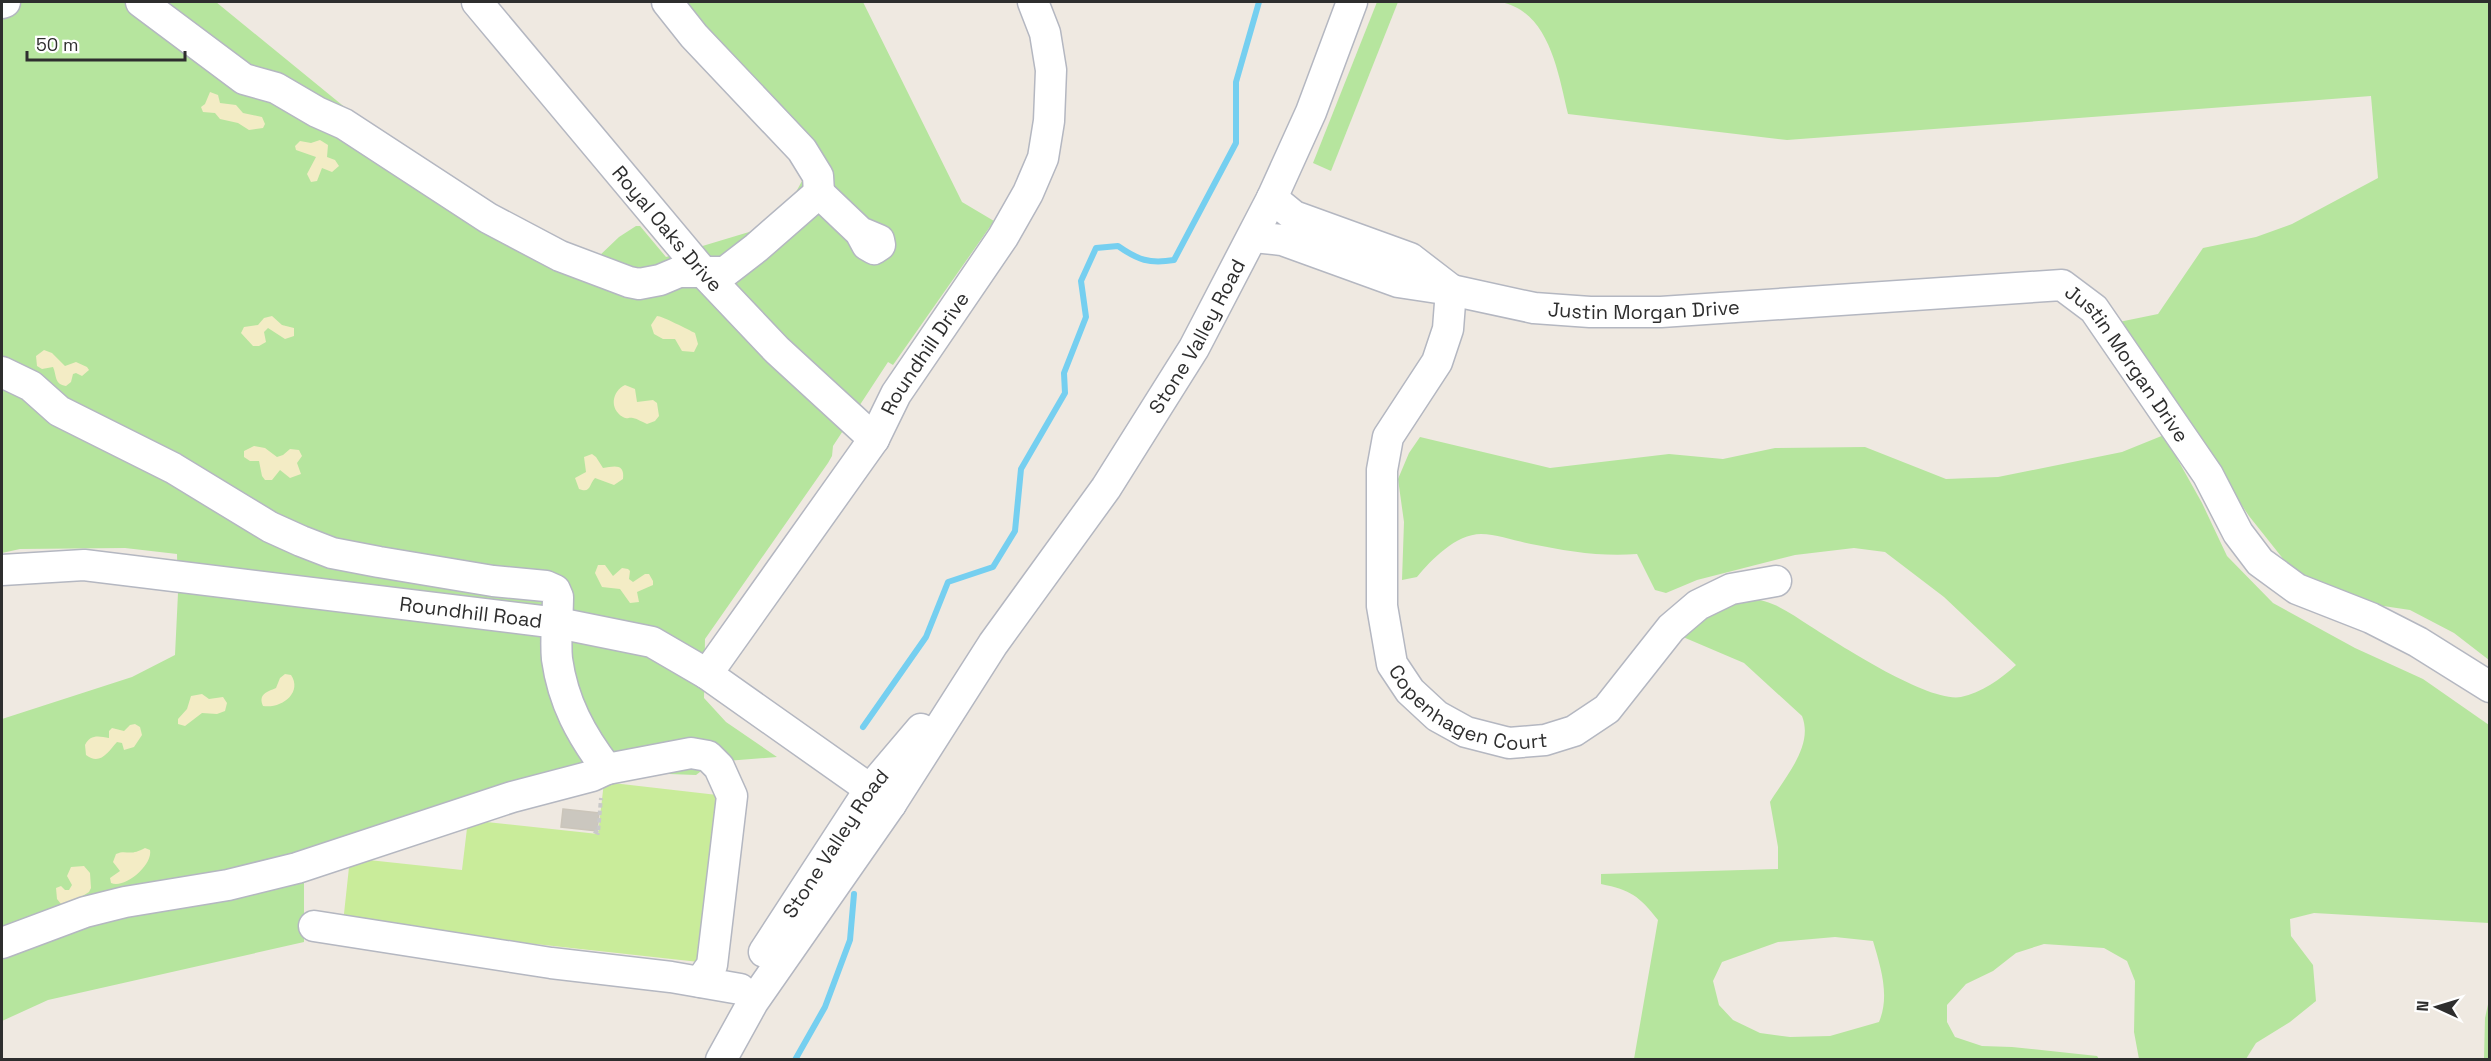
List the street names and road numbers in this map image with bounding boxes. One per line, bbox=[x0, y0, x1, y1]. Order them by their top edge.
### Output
street label: Royal Oaks Drive bbox=[606, 160, 728, 297]
street label: Stone Valley Road bbox=[1143, 255, 1251, 419]
street label: Justin Morgan Drive bbox=[2060, 279, 2195, 447]
street label: Roundhill Drive bbox=[875, 287, 975, 419]
street label: Justin Morgan Drive bbox=[1547, 294, 1741, 325]
street label: Roundhill Road bbox=[398, 591, 544, 634]
street label: Copenhagen Court bbox=[1383, 659, 1548, 756]
street label: Stone Valley Road bbox=[777, 763, 894, 923]

